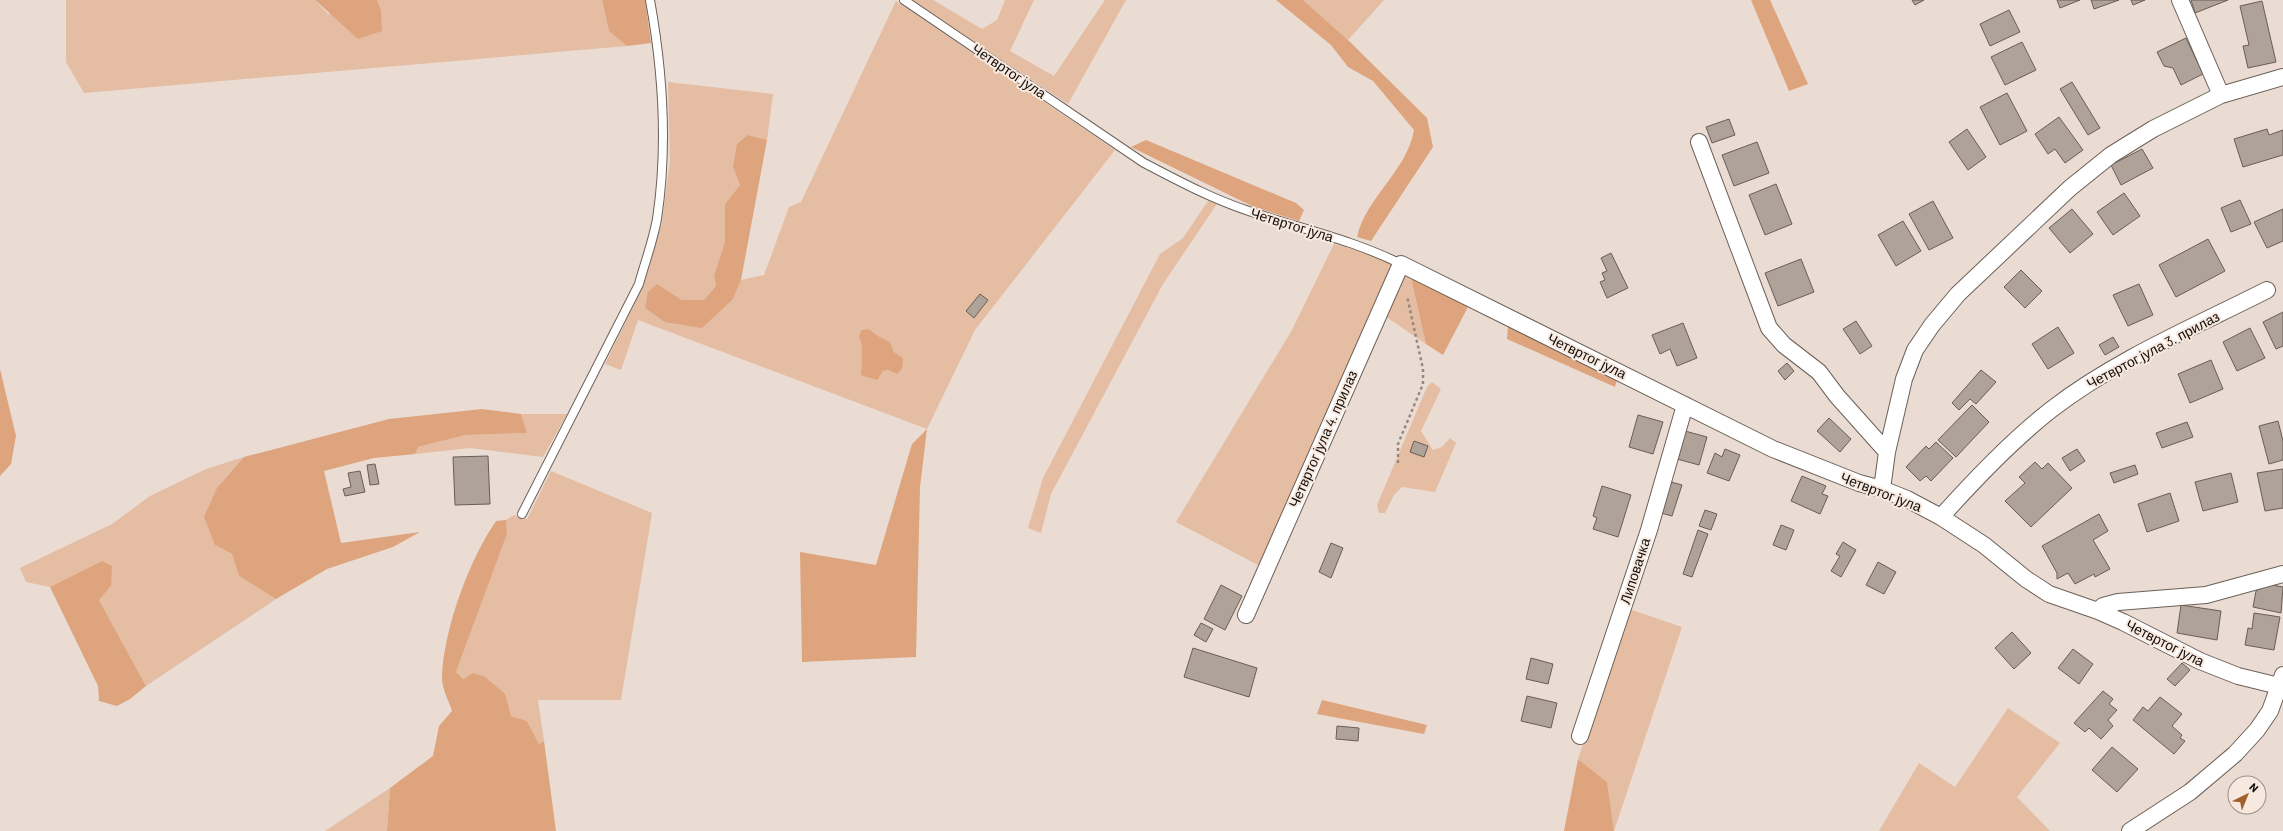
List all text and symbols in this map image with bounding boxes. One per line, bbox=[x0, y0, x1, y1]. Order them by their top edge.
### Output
street label: Четвртог јула bbox=[969, 40, 1050, 102]
street label: Четвртог јула bbox=[1249, 204, 1336, 245]
street label: Четвртог јула 3. прилаз bbox=[2084, 307, 2222, 392]
street label: Четвртог јула bbox=[1545, 329, 1630, 382]
street label: Четвртог јула 4. прилаз bbox=[1285, 368, 1360, 510]
street label: Четвртог јула bbox=[1838, 468, 1924, 515]
street label: Липовачка bbox=[1616, 535, 1653, 606]
street label: Четвртог јула bbox=[2123, 616, 2207, 670]
north arrow bbox=[2227, 775, 2267, 815]
text: N bbox=[2247, 780, 2261, 795]

